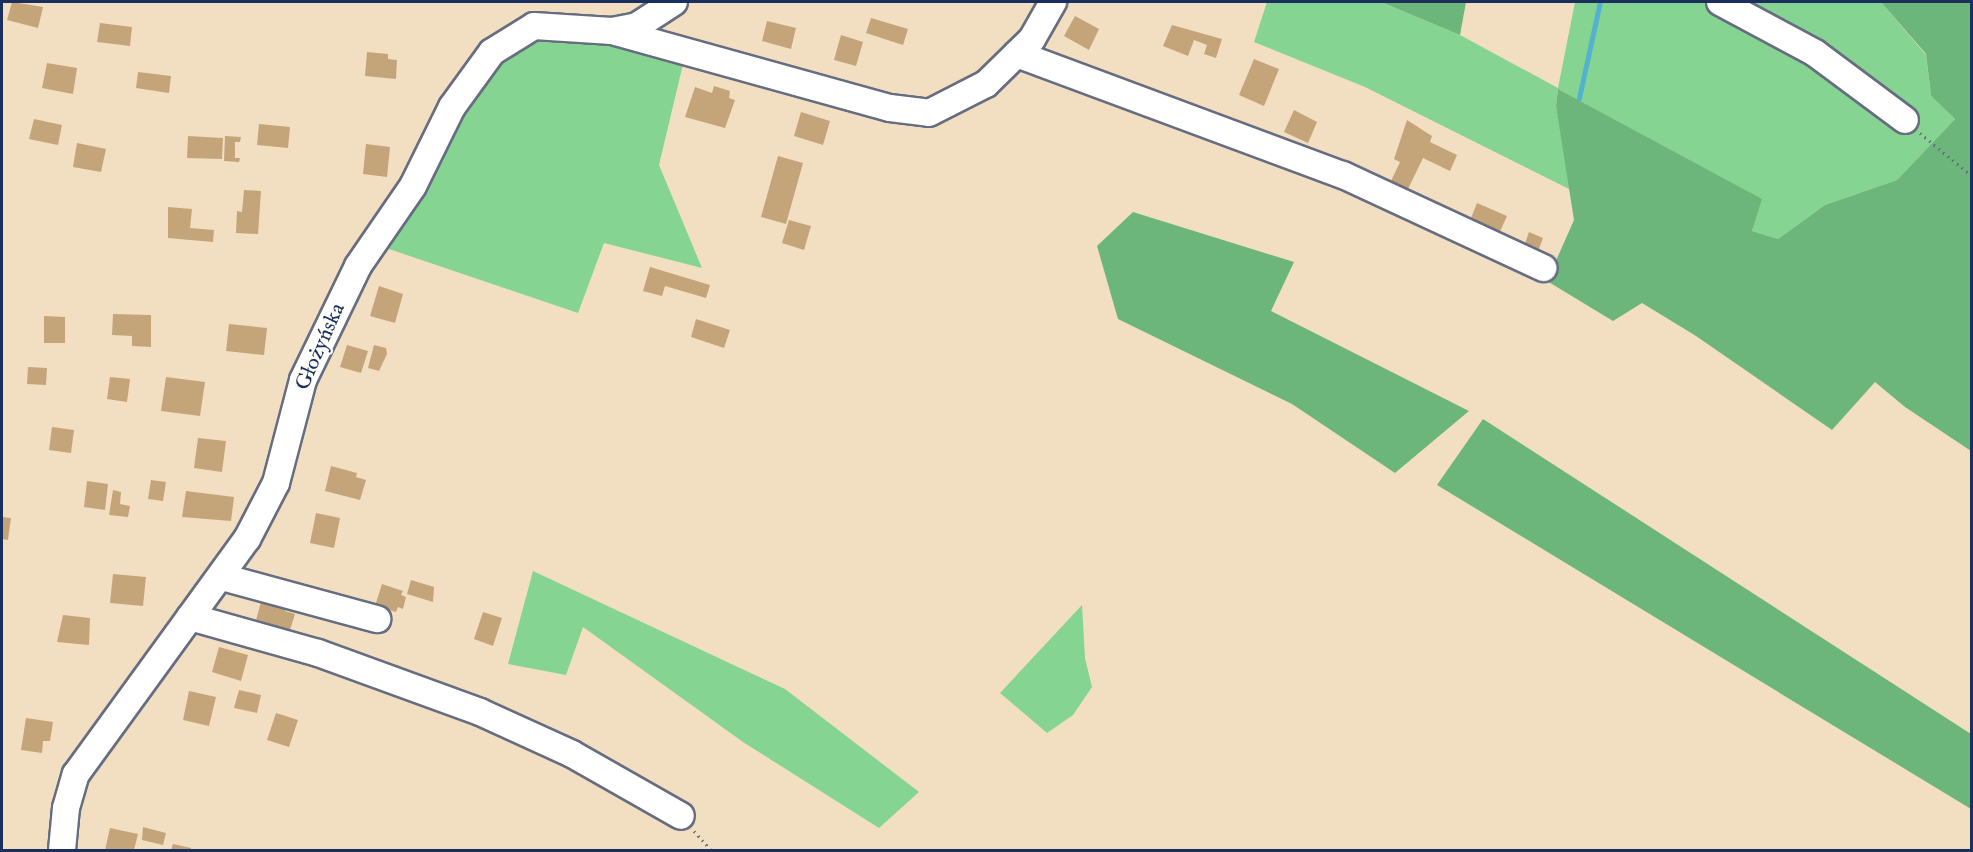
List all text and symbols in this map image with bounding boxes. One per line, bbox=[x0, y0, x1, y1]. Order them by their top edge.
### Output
street label: Głożyńska bbox=[291, 300, 351, 394]

